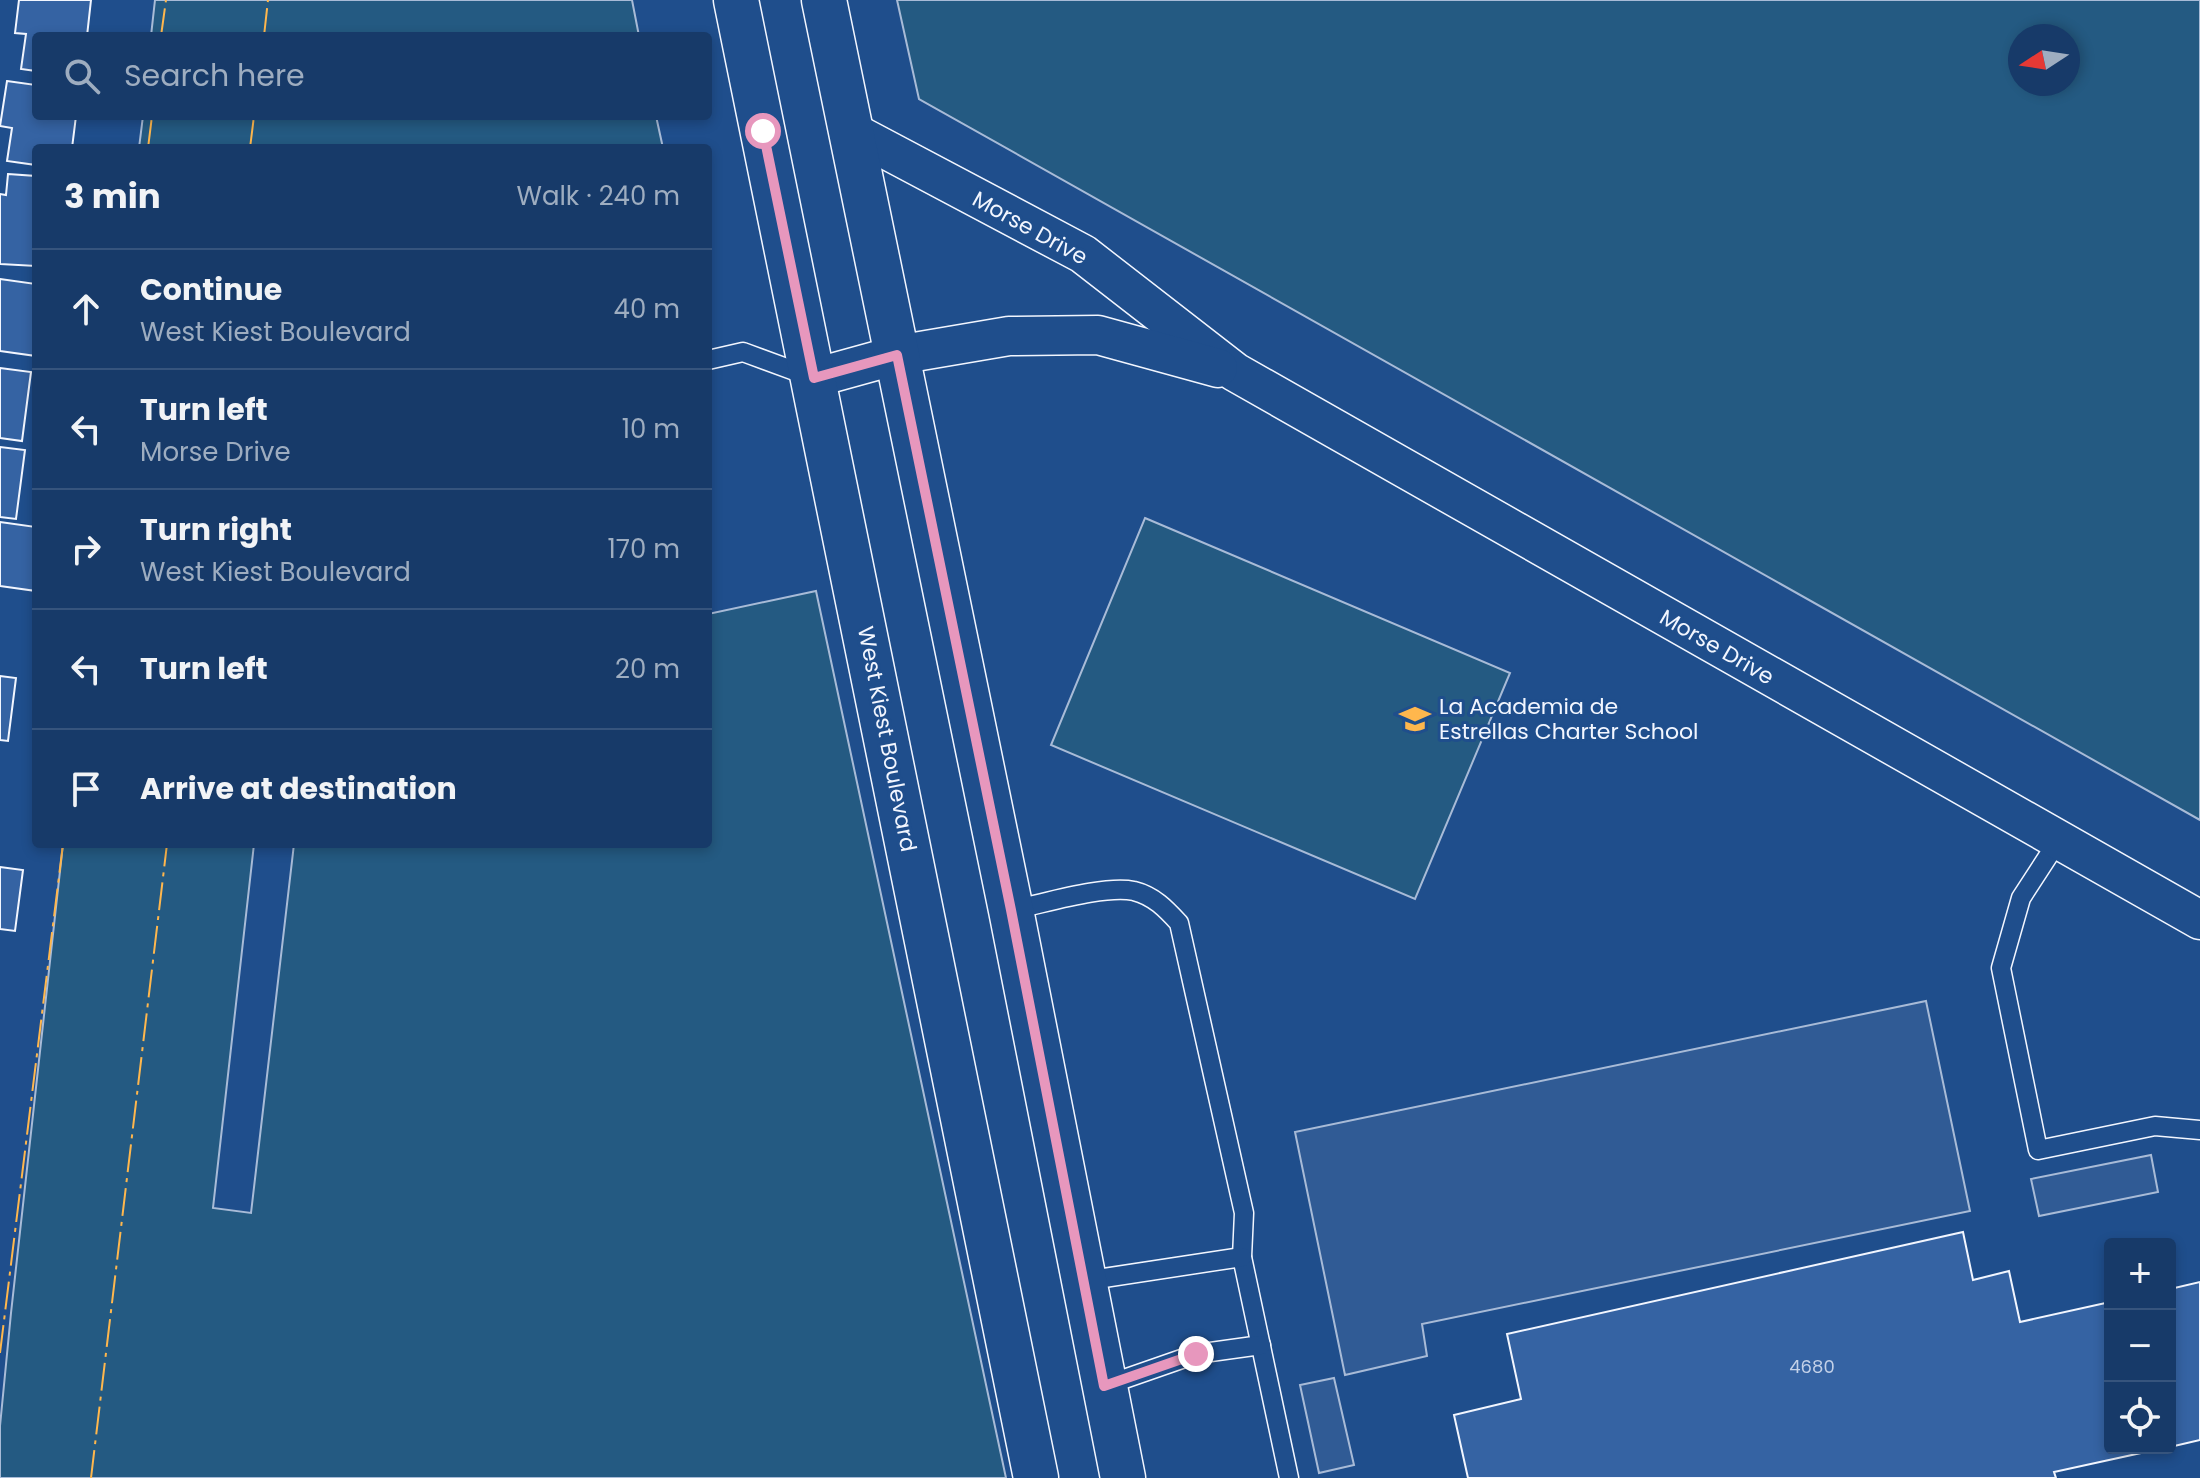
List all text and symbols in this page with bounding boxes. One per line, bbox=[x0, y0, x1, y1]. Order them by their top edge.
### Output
north arrow bbox=[2008, 24, 2080, 96]
search box bbox=[32, 32, 712, 120]
icon: search bbox=[60, 54, 104, 98]
text: Search here bbox=[124, 54, 305, 97]
route start bbox=[745, 113, 781, 149]
text: 3 min bbox=[64, 172, 161, 220]
text: Walk · 240 m bbox=[517, 178, 680, 214]
street label: Morse Drive bbox=[967, 184, 1093, 272]
text: Continue bbox=[140, 268, 282, 311]
icon: ahead bbox=[64, 287, 108, 331]
text: 40 m bbox=[614, 291, 680, 327]
text: West Kiest Boulevard bbox=[140, 314, 411, 350]
text: Turn left bbox=[140, 388, 268, 431]
icon: left bbox=[64, 407, 108, 451]
text: 10 m bbox=[622, 411, 680, 447]
text: Morse Drive bbox=[140, 434, 291, 470]
text: Turn right bbox=[140, 508, 292, 551]
icon: right bbox=[64, 527, 108, 571]
text: 170 m bbox=[607, 531, 680, 567]
text: West Kiest Boulevard bbox=[140, 554, 411, 590]
street label: Morse Drive bbox=[1654, 602, 1780, 692]
street label: West Kiest Boulevard bbox=[850, 624, 924, 854]
icon: left bbox=[64, 647, 108, 691]
text: Turn left bbox=[140, 647, 268, 690]
text: 20 m bbox=[615, 651, 680, 687]
place label: La Academia de Estrellas Charter School bbox=[1439, 691, 1698, 747]
school or university icon: La Academia de Estrellas Charter School bbox=[1398, 702, 1432, 736]
icon: arrive bbox=[64, 767, 108, 811]
text: Arrive at destination bbox=[140, 767, 457, 810]
map controls bbox=[2104, 1238, 2176, 1454]
button: + bbox=[2104, 1238, 2176, 1310]
button: − bbox=[2104, 1310, 2176, 1382]
route end bbox=[1178, 1336, 1214, 1372]
house number: 4680 bbox=[1789, 1354, 1835, 1379]
button: locate bbox=[2104, 1382, 2176, 1454]

